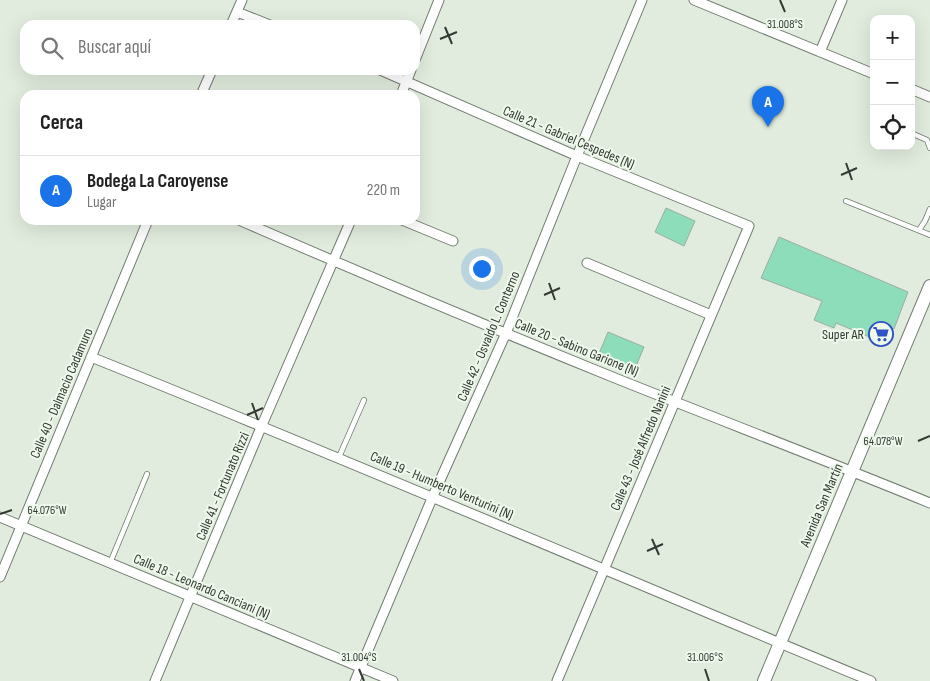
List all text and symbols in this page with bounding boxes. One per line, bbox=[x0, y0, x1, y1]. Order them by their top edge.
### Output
map controls bbox=[870, 15, 915, 150]
button: + bbox=[870, 15, 915, 60]
text: 31.008°S bbox=[767, 17, 803, 32]
search box bbox=[20, 20, 420, 75]
icon: search bbox=[38, 34, 66, 62]
text: Buscar aquí bbox=[78, 36, 151, 59]
button: − bbox=[870, 60, 915, 105]
pin: A bbox=[752, 86, 784, 127]
street label: Calle 21 - Gabriel Cespedes (N) bbox=[501, 102, 637, 173]
button: locate bbox=[870, 105, 915, 150]
text: Cerca bbox=[40, 110, 83, 135]
text: Bodega La Caroyense bbox=[87, 170, 228, 193]
text: A bbox=[52, 181, 60, 200]
text: 220 m bbox=[367, 181, 400, 200]
text: Lugar bbox=[87, 193, 117, 212]
your location bbox=[469, 256, 495, 282]
street label: Calle 42 - Osvaldo L. Conterno bbox=[453, 269, 524, 404]
street label: Calle 20 - Sabino Garione (N) bbox=[512, 315, 641, 380]
supermarket icon: Super AR bbox=[868, 321, 894, 347]
street label: Calle 40 - Dalmacio Cadamuro bbox=[26, 325, 97, 461]
place label: Super AR bbox=[822, 326, 865, 343]
street label: Calle 43 - José Alfredo Nanini bbox=[606, 383, 674, 513]
street label: Calle 41 - Fortunato Rizzi bbox=[192, 430, 253, 543]
text: 64.078°W bbox=[864, 434, 903, 449]
street label: Calle 19 - Humberto Venturini (N) bbox=[368, 448, 516, 523]
street label: Avenida San Martín bbox=[796, 461, 847, 550]
text: 64.076°W bbox=[27, 503, 67, 518]
street label: Calle 18 - Leonardo Canciani (N) bbox=[131, 550, 273, 623]
text: 31.004°S bbox=[341, 650, 377, 665]
text: 31.006°S bbox=[687, 650, 723, 665]

